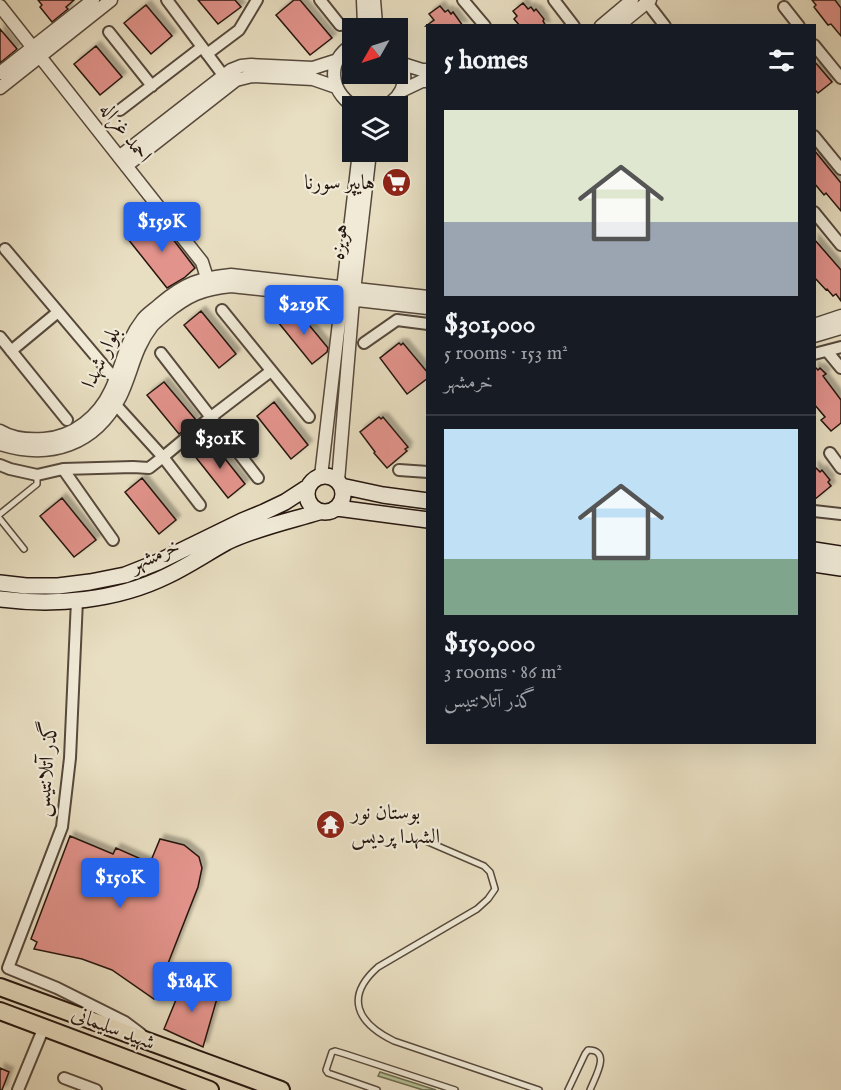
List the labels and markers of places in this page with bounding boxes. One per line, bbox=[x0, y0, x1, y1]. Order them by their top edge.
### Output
supermarket icon: هایپر سورنا bbox=[380, 167, 412, 199]
place label: هایپر سورنا bbox=[304, 170, 375, 197]
pin: $159K bbox=[120, 202, 204, 253]
pin: $219K bbox=[262, 285, 346, 336]
pin: $301K bbox=[178, 419, 262, 470]
place label: بوستان نور الشهدا پردیس bbox=[349, 800, 440, 851]
temple icon: بوستان نور الشهدا پردیس bbox=[314, 809, 346, 841]
pin: $150K bbox=[78, 858, 162, 909]
pin: $184K bbox=[150, 962, 234, 1013]

